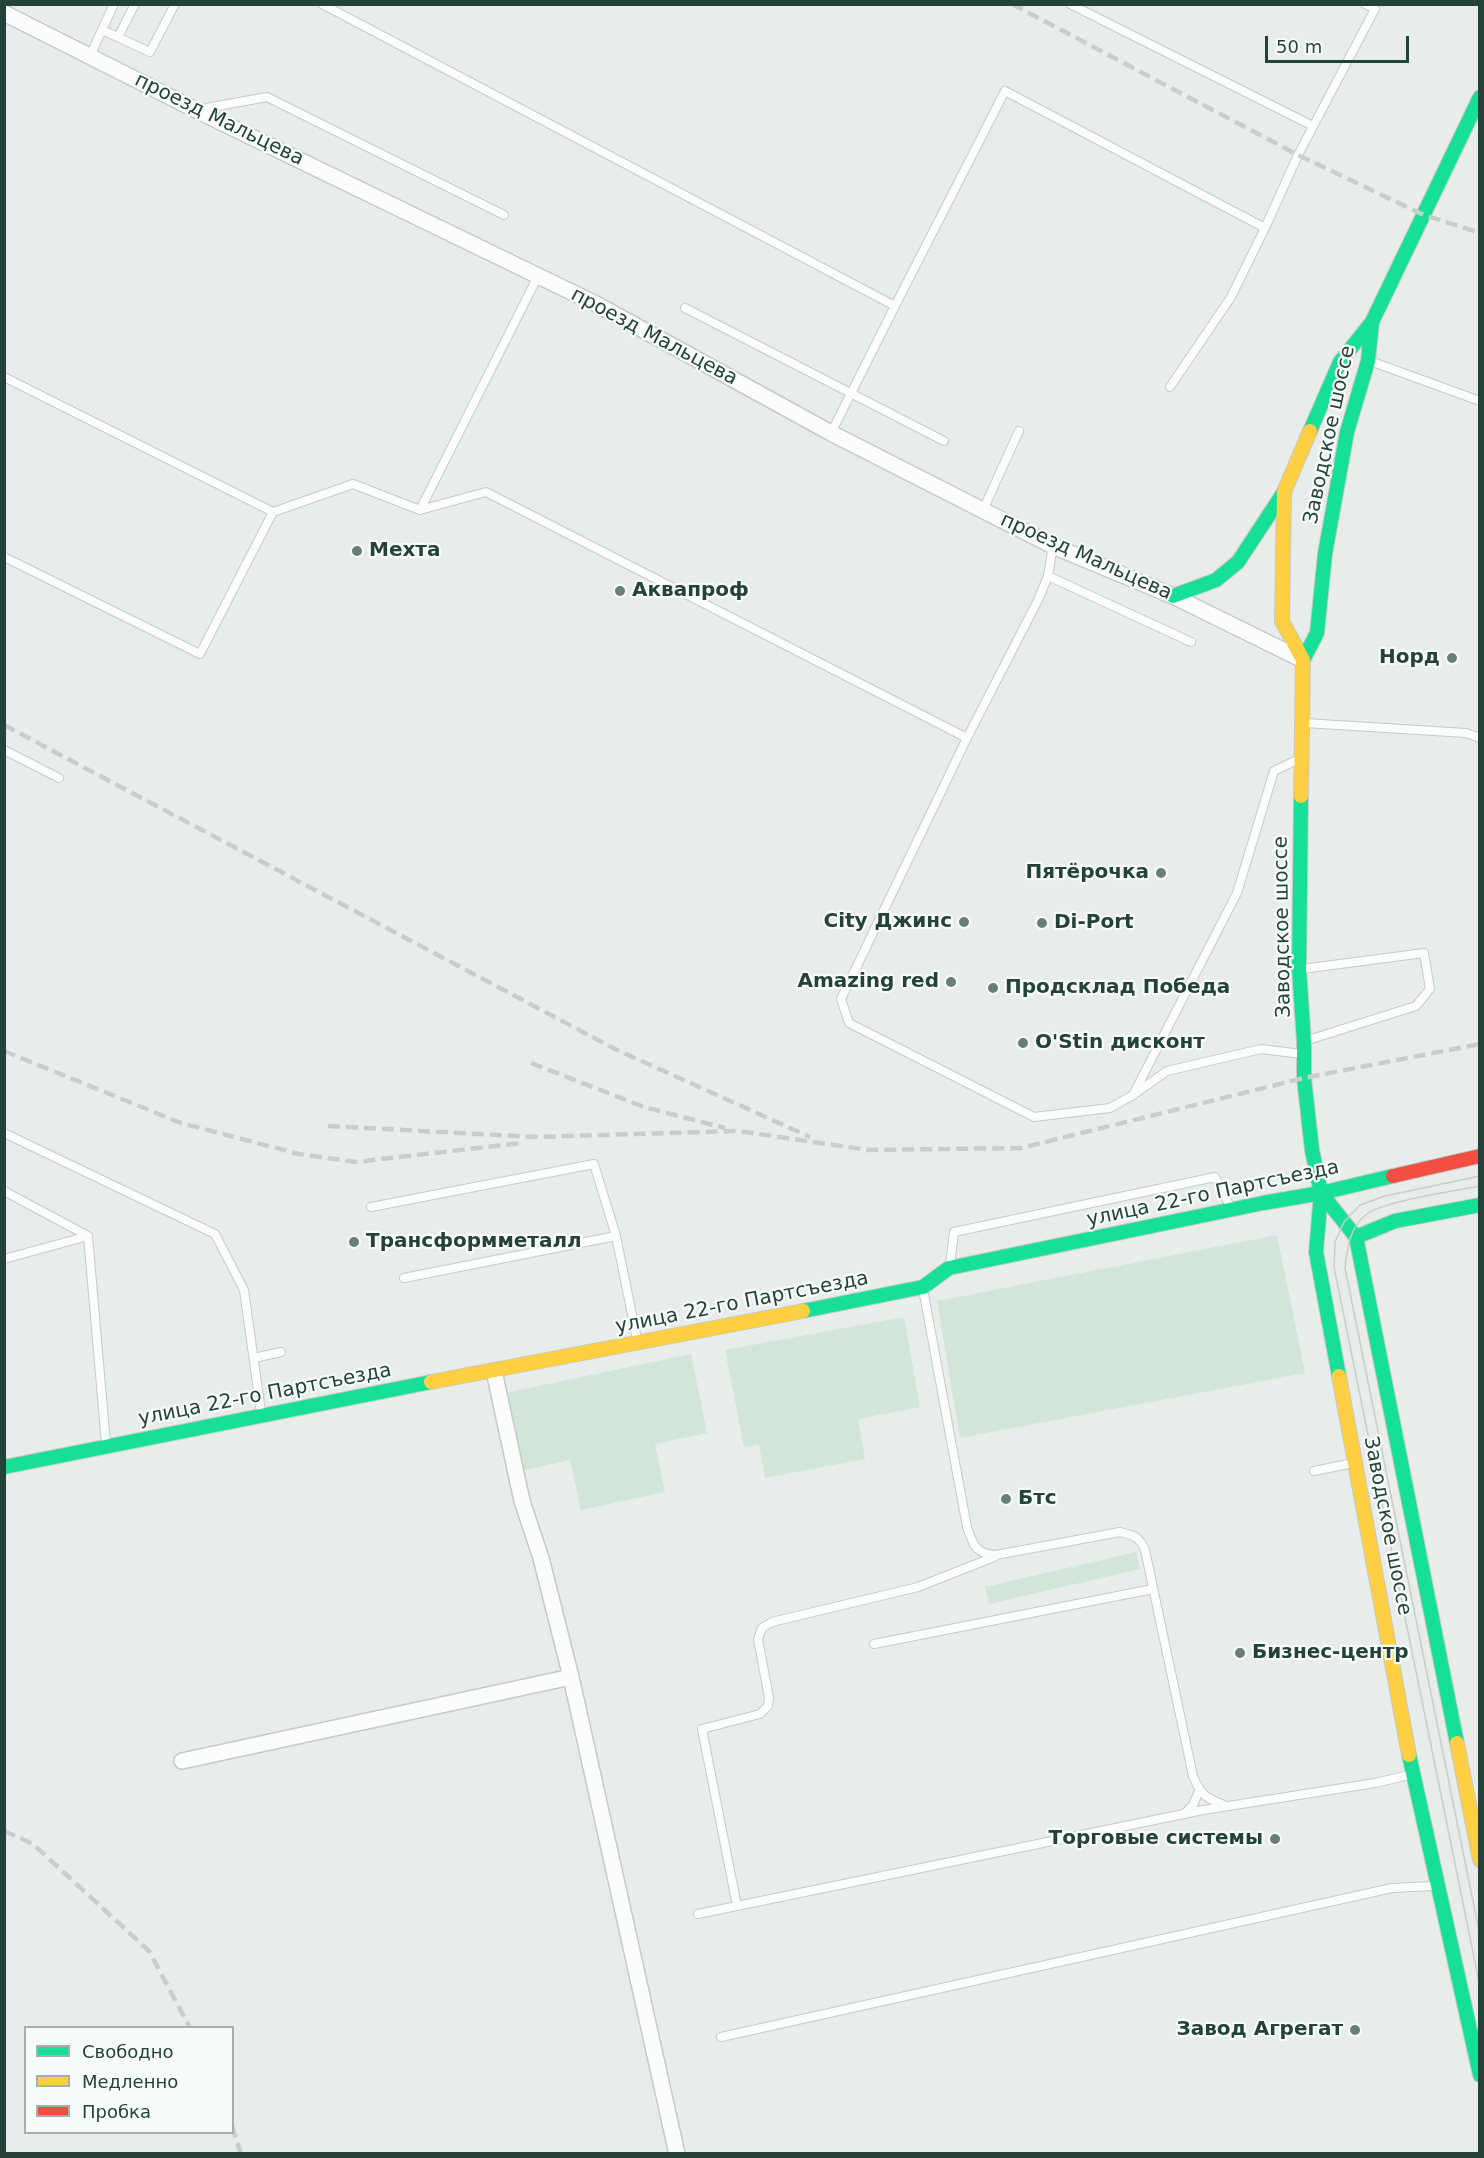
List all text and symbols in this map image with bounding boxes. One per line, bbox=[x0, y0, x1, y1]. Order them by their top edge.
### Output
scale bar bbox=[1268, 24, 1412, 62]
text: 50 m bbox=[1276, 36, 1322, 57]
street label: проезд Мальцева bbox=[131, 69, 307, 171]
street label: проезд Мальцева bbox=[567, 283, 741, 391]
street label: Заводское шоссе bbox=[1299, 344, 1361, 526]
street label: проезд Мальцева bbox=[997, 508, 1175, 606]
place label: Мехта bbox=[369, 539, 440, 563]
marker: Мехта bbox=[350, 544, 364, 558]
place label: Аквапроф bbox=[632, 579, 749, 603]
marker: Аквапроф bbox=[613, 584, 627, 598]
place label: Норд bbox=[1379, 646, 1440, 670]
marker: Норд bbox=[1445, 651, 1459, 665]
street label: Заводское шоссе bbox=[1269, 836, 1297, 1018]
place label: Пятёрочка bbox=[1025, 861, 1149, 885]
marker: Пятёрочка bbox=[1154, 866, 1168, 880]
place label: City Джинс bbox=[824, 910, 952, 934]
place label: Di-Port bbox=[1054, 911, 1134, 935]
marker: City Джинс bbox=[957, 915, 971, 929]
marker: Di-Port bbox=[1035, 916, 1049, 930]
place label: Amazing red bbox=[797, 970, 939, 994]
marker: Amazing red bbox=[944, 975, 958, 989]
place label: Продсклад Победа bbox=[1005, 976, 1230, 1000]
marker: Продсклад Победа bbox=[986, 981, 1000, 995]
place label: O'Stin дисконт bbox=[1035, 1031, 1205, 1055]
marker: O'Stin дисконт bbox=[1016, 1036, 1030, 1050]
street label: улица 22-го Партсъезда bbox=[1085, 1156, 1341, 1232]
place label: Трансформметалл bbox=[366, 1230, 582, 1254]
marker: Трансформметалл bbox=[347, 1235, 361, 1249]
street label: улица 22-го Партсъезда bbox=[613, 1267, 871, 1339]
street label: улица 22-го Партсъезда bbox=[136, 1359, 394, 1431]
street label: Заводское шоссе bbox=[1358, 1435, 1416, 1617]
place label: Бтс bbox=[1018, 1487, 1057, 1511]
marker: Бтс bbox=[999, 1492, 1013, 1506]
place label: Бизнес-центр bbox=[1252, 1641, 1409, 1665]
marker: Бизнес-центр bbox=[1233, 1646, 1247, 1660]
place label: Торговые системы bbox=[1049, 1827, 1263, 1851]
marker: Торговые системы bbox=[1268, 1832, 1282, 1846]
place label: Завод Агрегат bbox=[1176, 2018, 1343, 2042]
marker: Завод Агрегат bbox=[1348, 2023, 1362, 2037]
legend bbox=[24, 2026, 234, 2134]
text: Свободно bbox=[82, 2041, 174, 2062]
text: Медленно bbox=[82, 2071, 178, 2092]
text: Пробка bbox=[82, 2101, 151, 2122]

